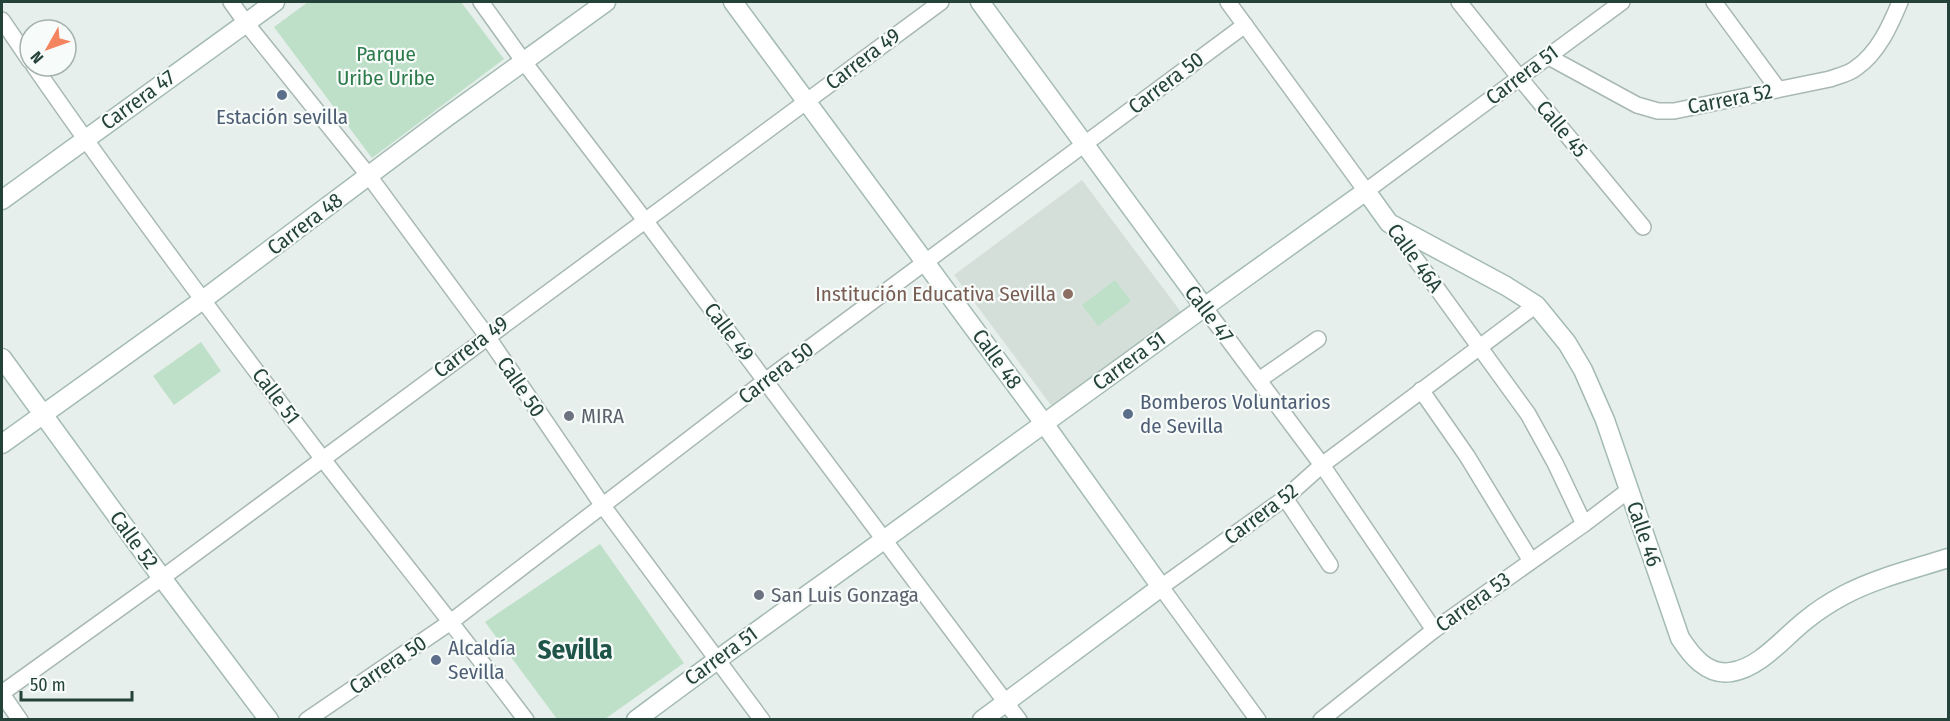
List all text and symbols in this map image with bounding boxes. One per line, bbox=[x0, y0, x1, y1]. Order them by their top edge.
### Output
north arrow bbox=[18, 18, 78, 78]
street label: Carrera 49 bbox=[820, 22, 906, 96]
street label: Carrera 51 bbox=[1481, 39, 1563, 111]
park label: Parque Uribe Uribe bbox=[337, 41, 435, 91]
street label: Carrera 50 bbox=[1123, 46, 1209, 120]
text: N bbox=[27, 48, 47, 67]
street label: Carrera 47 bbox=[96, 64, 180, 136]
street label: Carrera 52 bbox=[1685, 78, 1775, 120]
marker: Estación sevilla bbox=[275, 88, 289, 102]
street label: Calle 45 bbox=[1531, 95, 1593, 163]
place label: Estación sevilla bbox=[216, 104, 348, 130]
street label: Carrera 48 bbox=[262, 187, 348, 261]
street label: Calle 46A bbox=[1381, 219, 1449, 297]
street label: Calle 47 bbox=[1179, 280, 1239, 348]
place label: Institución Educativa Sevilla bbox=[815, 281, 1056, 307]
marker: Institución Educativa Sevilla bbox=[1061, 287, 1075, 301]
street label: Calle 49 bbox=[699, 297, 759, 367]
street label: Carrera 49 bbox=[428, 310, 514, 384]
street label: Calle 48 bbox=[967, 324, 1027, 394]
street label: Carrera 51 bbox=[1087, 326, 1171, 396]
street label: Carrera 50 bbox=[733, 336, 819, 410]
street label: Calle 50 bbox=[491, 352, 551, 422]
street label: Calle 51 bbox=[246, 363, 306, 429]
place label: Bomberos Voluntarios de Sevilla bbox=[1140, 389, 1330, 439]
place label: MIRA bbox=[581, 403, 624, 429]
marker: Bomberos Voluntarios de Sevilla bbox=[1121, 407, 1135, 421]
marker: MIRA bbox=[562, 409, 576, 423]
street label: Carrera 52 bbox=[1219, 478, 1303, 550]
street label: Calle 46 bbox=[1621, 498, 1667, 570]
street label: Calle 52 bbox=[104, 506, 164, 574]
street label: Carrera 53 bbox=[1431, 566, 1515, 638]
place label: San Luis Gonzaga bbox=[771, 582, 919, 608]
marker: San Luis Gonzaga bbox=[752, 588, 766, 602]
street label: Carrera 51 bbox=[679, 621, 763, 691]
street label: Carrera 50 bbox=[344, 630, 432, 700]
district label: Sevilla bbox=[537, 634, 613, 666]
place label: Alcaldía Sevilla bbox=[448, 635, 516, 685]
marker: Alcaldía Sevilla bbox=[429, 653, 443, 667]
scale bar bbox=[21, 664, 132, 702]
text: 50 m bbox=[30, 674, 66, 696]

